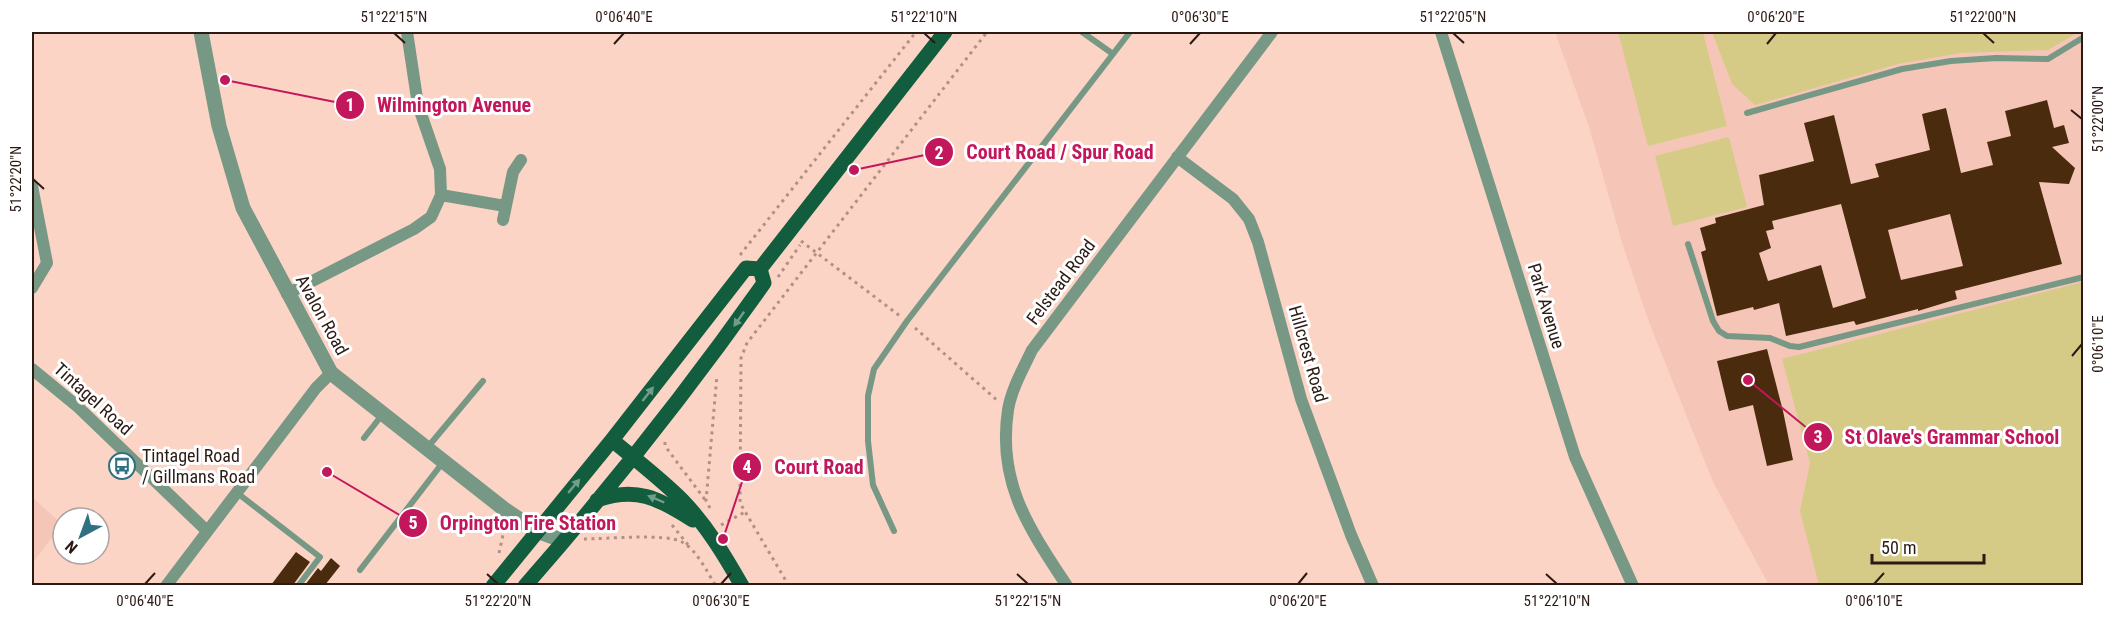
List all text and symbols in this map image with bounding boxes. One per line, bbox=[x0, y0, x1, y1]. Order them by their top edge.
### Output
text: 51°22'15"N bbox=[361, 8, 427, 26]
text: 0°06'40"E bbox=[595, 8, 653, 26]
text: 51°22'10"N bbox=[891, 8, 957, 26]
text: 0°06'30"E bbox=[1171, 8, 1229, 26]
text: 51°22'05"N bbox=[1420, 8, 1486, 26]
text: 0°06'20"E bbox=[1747, 8, 1805, 26]
text: 51°22'00"N bbox=[1950, 8, 2016, 26]
callout: Wilmington Avenue bbox=[335, 86, 543, 124]
text: 51°22'00"N bbox=[2089, 86, 2107, 152]
text: Wilmington Avenue bbox=[377, 93, 531, 117]
text: 1 bbox=[345, 94, 355, 115]
callout: Court Road / Spur Road bbox=[924, 133, 1165, 171]
text: Court Road / Spur Road bbox=[966, 140, 1154, 164]
text: 2 bbox=[934, 142, 944, 163]
text: 51°22'20"N bbox=[7, 146, 25, 212]
street label: Felstead Road bbox=[1022, 235, 1099, 328]
street label: Park Avenue bbox=[1524, 261, 1569, 351]
street label: Avalon Road bbox=[292, 271, 353, 358]
street label: Hillcrest Road bbox=[1285, 303, 1332, 405]
one-way arrow bbox=[733, 310, 745, 326]
text: 0°06'10"E bbox=[2089, 315, 2107, 373]
street label: Tintagel Road bbox=[50, 358, 137, 439]
one-way arrow bbox=[641, 386, 654, 402]
callout: St Olave's Grammar School bbox=[1803, 418, 2072, 456]
text: St Olave's Grammar School bbox=[1845, 425, 2059, 449]
text: 3 bbox=[1813, 426, 1823, 447]
place label: Tintagel Road / Gillmans Road bbox=[142, 445, 255, 487]
callout: Court Road bbox=[732, 448, 876, 486]
bus stop icon: Tintagel Road / Gillmans Road bbox=[107, 451, 137, 481]
text: Court Road bbox=[774, 455, 864, 479]
text: 4 bbox=[742, 456, 752, 477]
one-way arrow bbox=[567, 479, 580, 494]
one-way arrow bbox=[646, 494, 664, 504]
callout: Orpington Fire Station bbox=[398, 504, 628, 542]
north arrow bbox=[51, 506, 111, 566]
text: Orpington Fire Station bbox=[440, 511, 616, 535]
text: 5 bbox=[408, 512, 418, 533]
scale bar bbox=[1872, 527, 1984, 565]
text: N bbox=[62, 537, 81, 557]
text: 50 m bbox=[1881, 537, 1916, 558]
text: 0°06'40"E bbox=[116, 592, 174, 610]
text: 51°22'20"N bbox=[465, 592, 531, 610]
text: 0°06'30"E bbox=[692, 592, 750, 610]
text: 51°22'15"N bbox=[995, 592, 1061, 610]
text: 0°06'20"E bbox=[1269, 592, 1327, 610]
text: 51°22'10"N bbox=[1524, 592, 1590, 610]
text: 0°06'10"E bbox=[1845, 592, 1903, 610]

